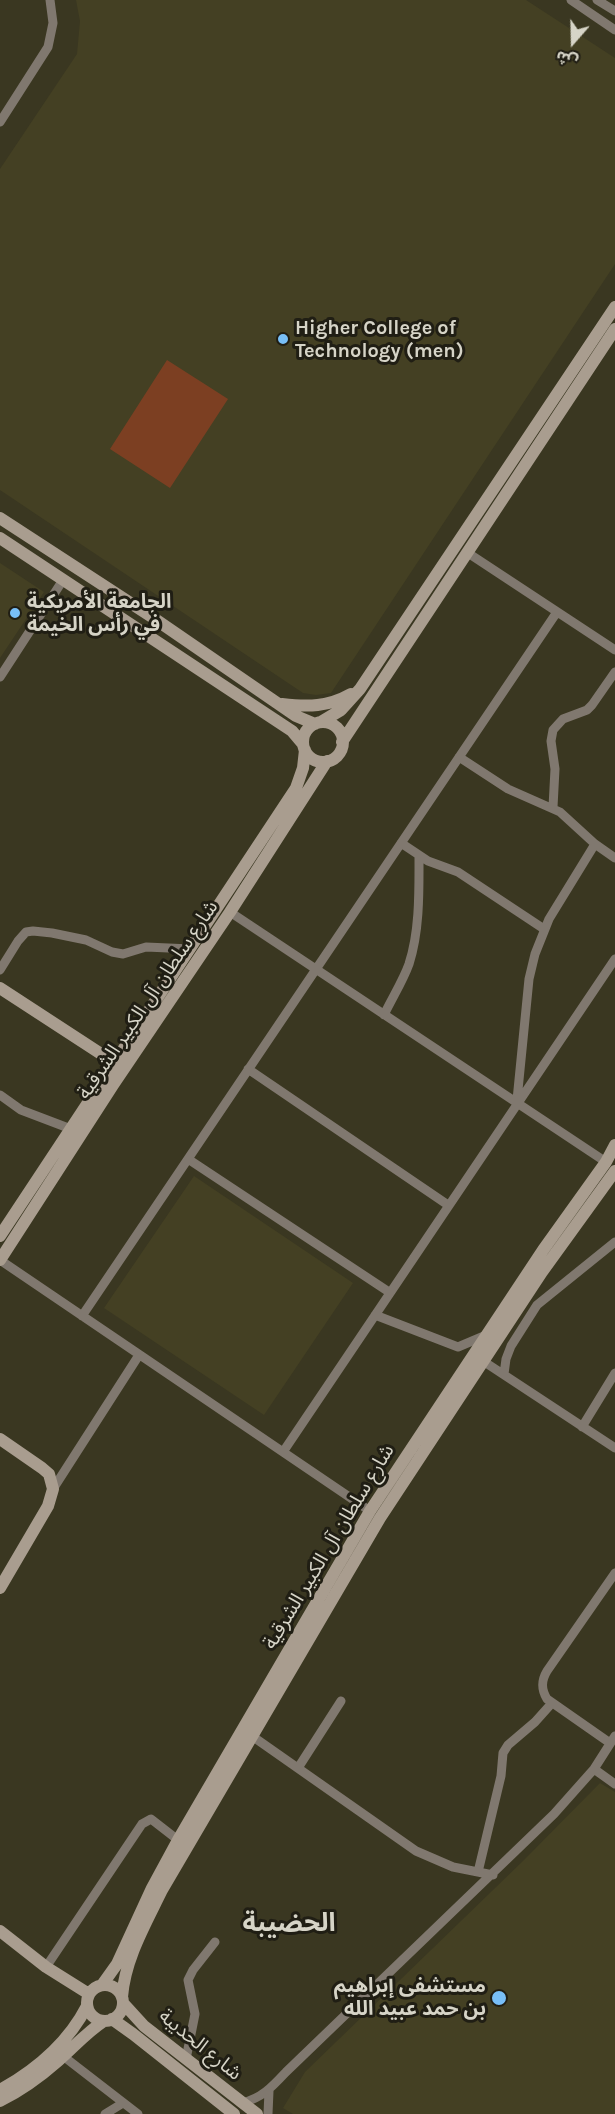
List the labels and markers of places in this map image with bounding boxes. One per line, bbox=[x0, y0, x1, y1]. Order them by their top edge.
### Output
place label: Higher College of Technology (men) bbox=[295, 316, 464, 363]
marker: Higher College of Technology (men) bbox=[276, 332, 290, 346]
place label: الجامعة الأمريكية في رأس الخيمة bbox=[27, 590, 171, 637]
marker: الجامعة الأمريكية في رأس الخيمة bbox=[8, 606, 22, 620]
place label: مستشفى إبراهيم بن حمد عبيد الله bbox=[334, 1974, 486, 2021]
marker: مستشفى إبراهيم بن حمد عبيد الله bbox=[490, 1989, 508, 2007]

